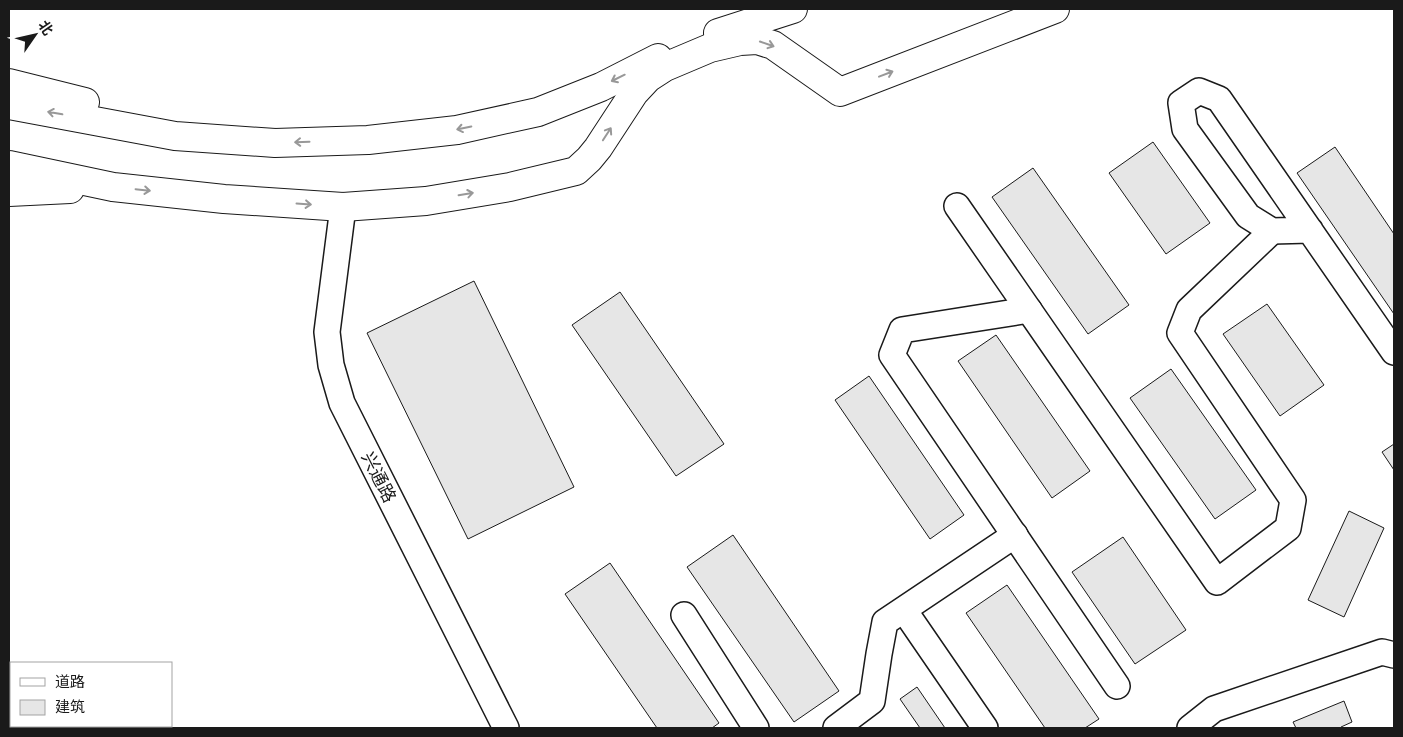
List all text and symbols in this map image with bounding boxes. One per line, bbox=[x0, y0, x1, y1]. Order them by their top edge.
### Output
north arrow bbox=[10, 10, 60, 60]
text: 北 bbox=[34, 17, 57, 39]
one-way arrow bbox=[759, 40, 775, 49]
one-way arrow bbox=[878, 69, 893, 78]
one-way arrow bbox=[611, 74, 626, 83]
one-way arrow bbox=[47, 108, 63, 118]
one-way arrow bbox=[456, 124, 472, 133]
one-way arrow bbox=[602, 127, 612, 141]
one-way arrow bbox=[295, 137, 311, 147]
one-way arrow bbox=[134, 185, 150, 195]
one-way arrow bbox=[458, 189, 474, 199]
one-way arrow bbox=[296, 200, 312, 209]
street label: 兴通路 bbox=[356, 448, 402, 506]
legend bbox=[10, 662, 172, 727]
text: 道路 bbox=[55, 672, 85, 691]
text: 建筑 bbox=[55, 697, 85, 716]

